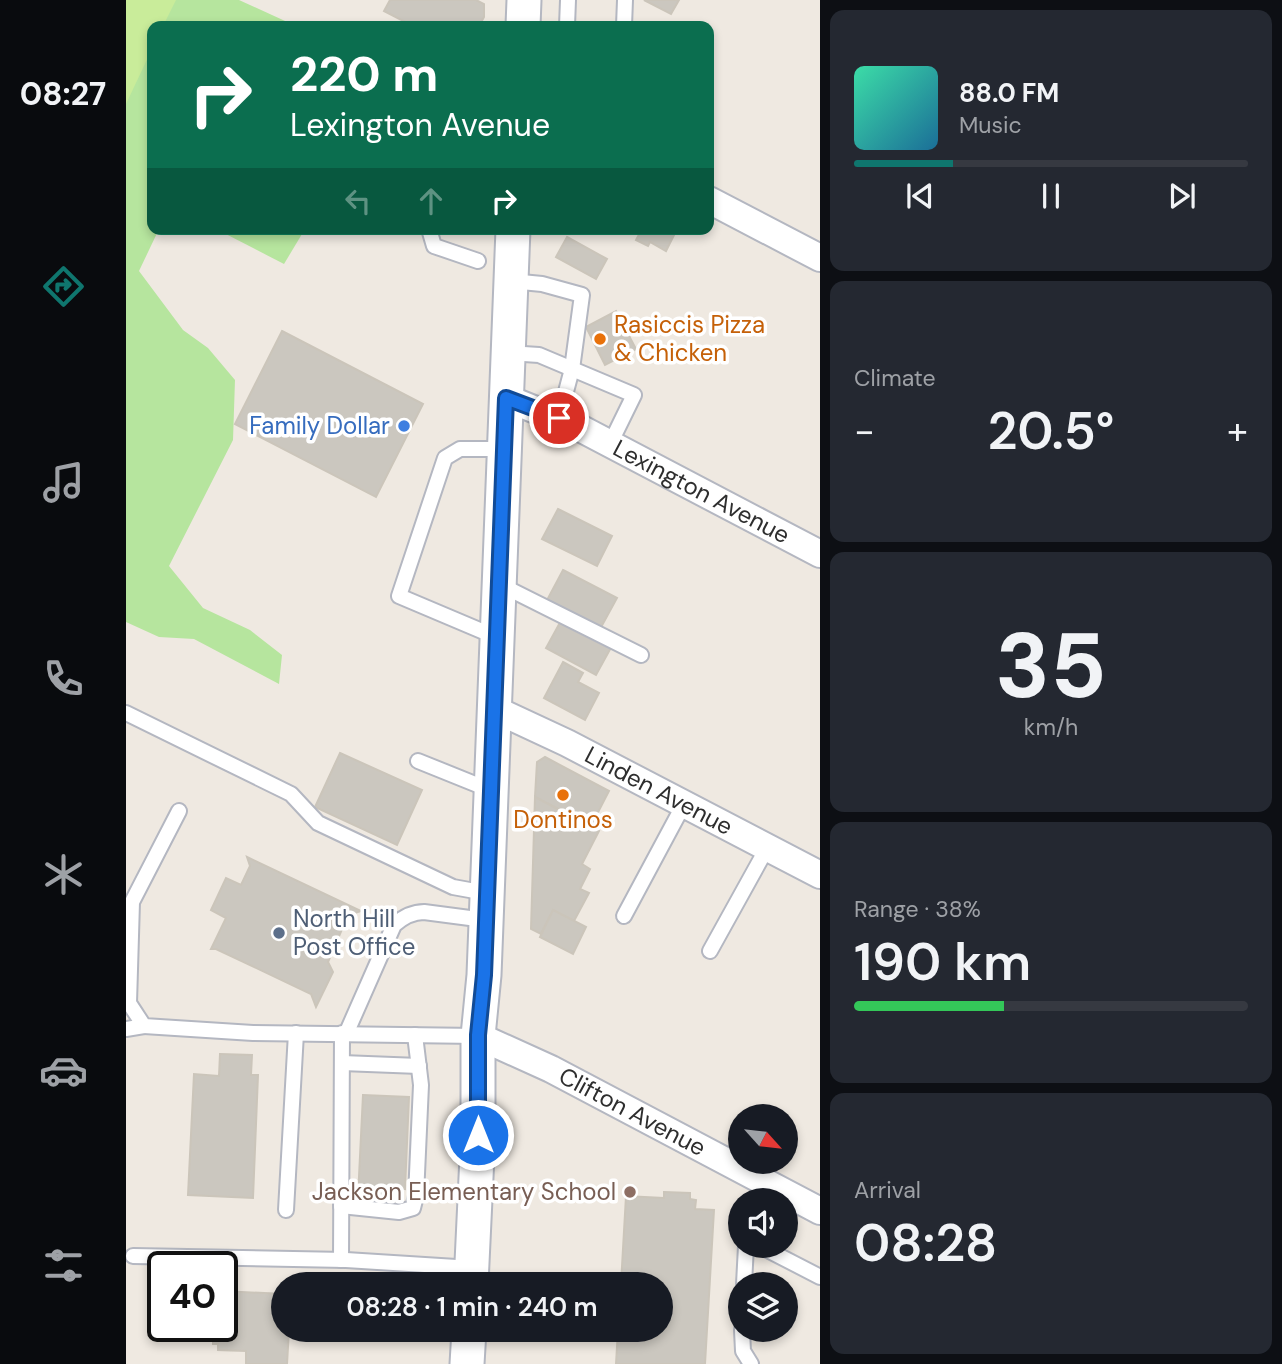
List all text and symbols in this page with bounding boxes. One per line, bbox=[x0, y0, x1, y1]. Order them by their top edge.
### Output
text: 220 m bbox=[290, 42, 438, 106]
icon: right bbox=[175, 49, 266, 140]
text: 08:27 bbox=[20, 73, 106, 115]
text: 88.0 FM bbox=[959, 76, 1059, 110]
text: Lexington Avenue bbox=[290, 104, 550, 146]
text: Music bbox=[959, 110, 1022, 140]
icon: previous bbox=[901, 177, 939, 215]
icon: pause bbox=[1032, 177, 1070, 215]
icon: next bbox=[1163, 177, 1201, 215]
icon: left bbox=[339, 182, 377, 220]
icon: ahead bbox=[412, 182, 450, 220]
icon: right bbox=[485, 182, 523, 220]
icon: directions bbox=[39, 262, 88, 311]
place label: Rasiccis Pizza & Chicken bbox=[614, 309, 765, 368]
marker: Rasiccis Pizza & Chicken bbox=[592, 331, 608, 347]
text: Climate bbox=[854, 363, 936, 393]
pin bbox=[529, 388, 589, 448]
text: 20.5° bbox=[988, 397, 1114, 465]
icon: arrive bbox=[540, 399, 578, 437]
text: − bbox=[854, 406, 875, 456]
text: + bbox=[1227, 406, 1248, 456]
place label: Family Dollar bbox=[249, 410, 390, 441]
marker: Family Dollar bbox=[396, 418, 412, 434]
street label: Lexington Avenue bbox=[608, 432, 795, 550]
icon: music bbox=[39, 458, 88, 507]
text: 35 bbox=[995, 607, 1107, 725]
icon: phone bbox=[39, 654, 88, 703]
text: km/h bbox=[1024, 712, 1078, 742]
street label: Linden Avenue bbox=[580, 739, 738, 842]
marker: Dontinos bbox=[555, 787, 571, 803]
place label: Dontinos bbox=[513, 804, 613, 835]
icon: climate bbox=[39, 850, 88, 899]
text: Range · 38% bbox=[854, 894, 981, 924]
place label: North Hill Post Office bbox=[293, 903, 415, 962]
marker: North Hill Post Office bbox=[271, 925, 287, 941]
text: 190 km bbox=[854, 928, 1031, 996]
icon: car bbox=[39, 1046, 88, 1095]
street label: Clifton Avenue bbox=[554, 1060, 711, 1163]
position arrow bbox=[441, 1098, 515, 1172]
north arrow bbox=[728, 1104, 798, 1174]
map controls bbox=[728, 1104, 798, 1342]
text: Arrival bbox=[854, 1175, 921, 1205]
place label: Jackson Elementary School bbox=[312, 1176, 616, 1207]
marker: Jackson Elementary School bbox=[622, 1184, 638, 1200]
button: sound bbox=[728, 1188, 798, 1258]
text: 08:28 bbox=[854, 1209, 997, 1277]
icon: filters bbox=[39, 1241, 88, 1290]
speed limit sign: 40 bbox=[147, 1251, 238, 1342]
button: layers bbox=[728, 1272, 798, 1342]
text: 08:28 · 1 min · 240 m bbox=[346, 1290, 598, 1324]

